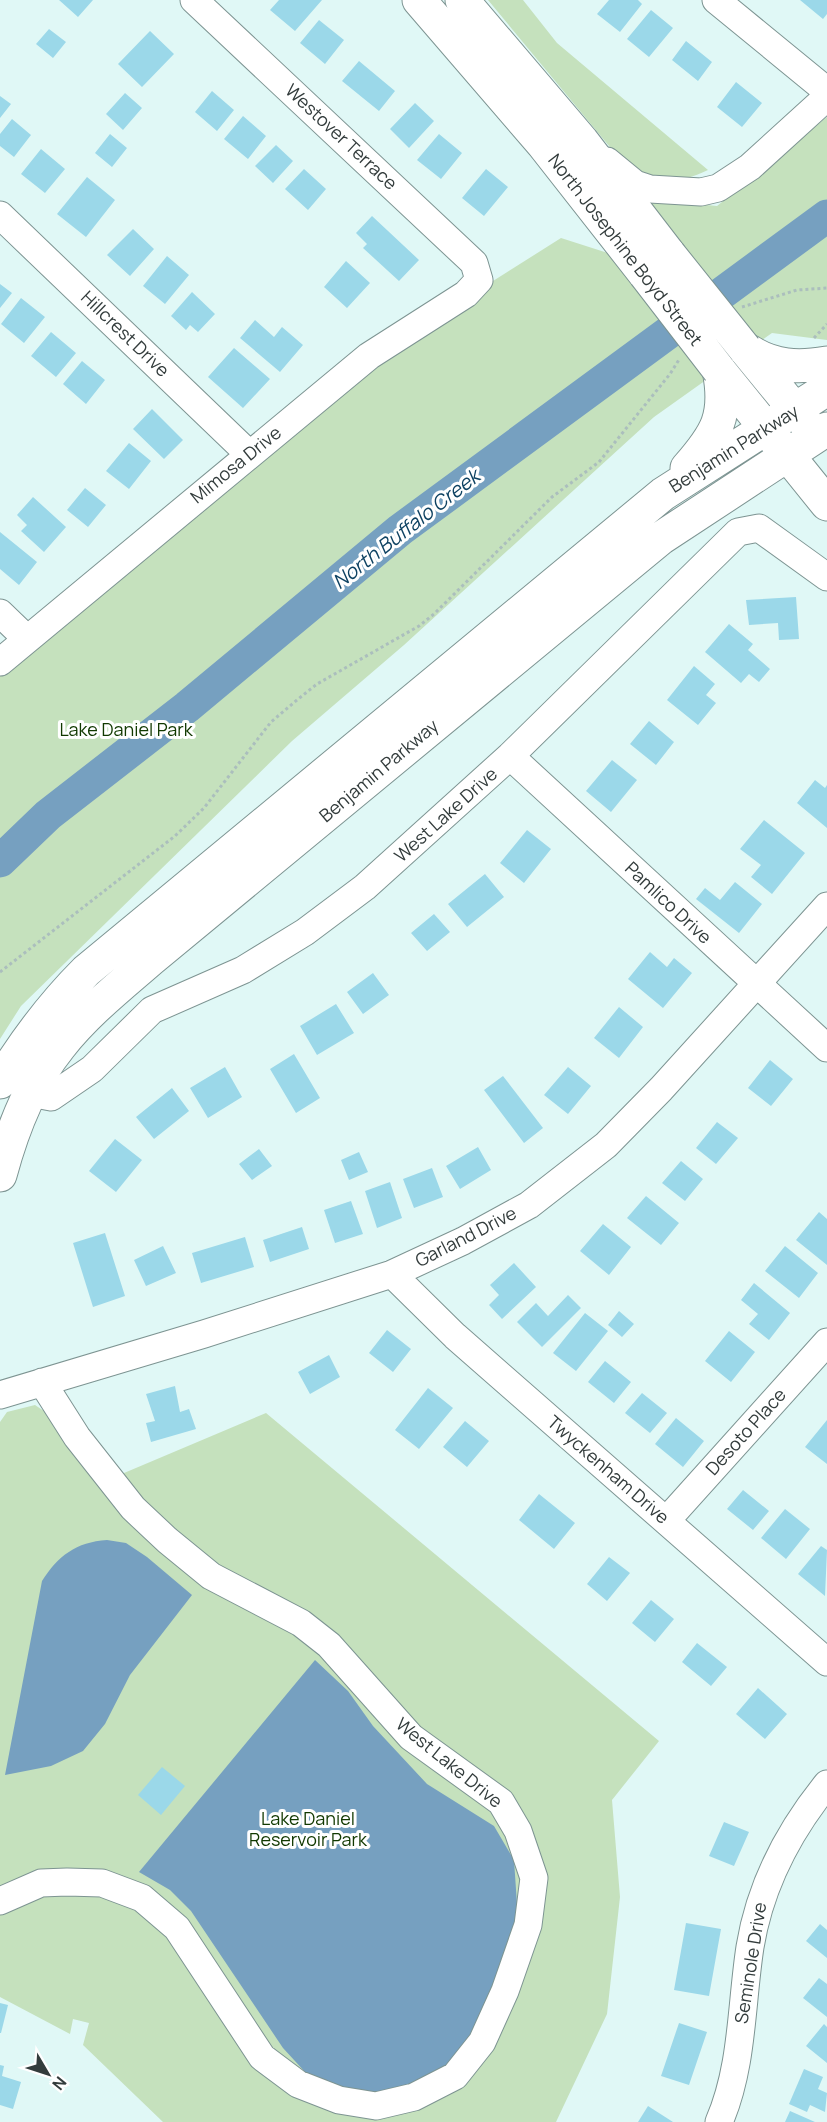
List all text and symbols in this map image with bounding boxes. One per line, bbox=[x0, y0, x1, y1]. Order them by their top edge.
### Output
street label: Westover Terrace bbox=[281, 78, 403, 194]
street label: North Josephine Boyd Street bbox=[543, 148, 708, 350]
street label: Hillcrest Drive bbox=[76, 285, 175, 382]
street label: Benjamin Parkway bbox=[664, 398, 803, 498]
street label: Mimosa Drive bbox=[185, 420, 286, 508]
water label: North Buffalo Creek bbox=[326, 461, 487, 595]
street label: Benjamin Parkway bbox=[314, 713, 443, 827]
park label: Lake Daniel Park bbox=[59, 717, 194, 741]
street label: West Lake Drive bbox=[389, 762, 502, 867]
street label: Pamlico Drive bbox=[620, 856, 717, 949]
street label: Garland Drive bbox=[411, 1200, 520, 1272]
street label: Desoto Place bbox=[700, 1383, 791, 1480]
street label: Twyckenham Drive bbox=[543, 1410, 675, 1529]
street label: West Lake Drive bbox=[391, 1712, 508, 1813]
park label: Lake Daniel Reservoir Park bbox=[249, 1806, 368, 1851]
street label: Seminole Drive bbox=[729, 1900, 771, 2025]
north arrow bbox=[18, 2044, 78, 2104]
text: N bbox=[47, 2072, 72, 2095]

